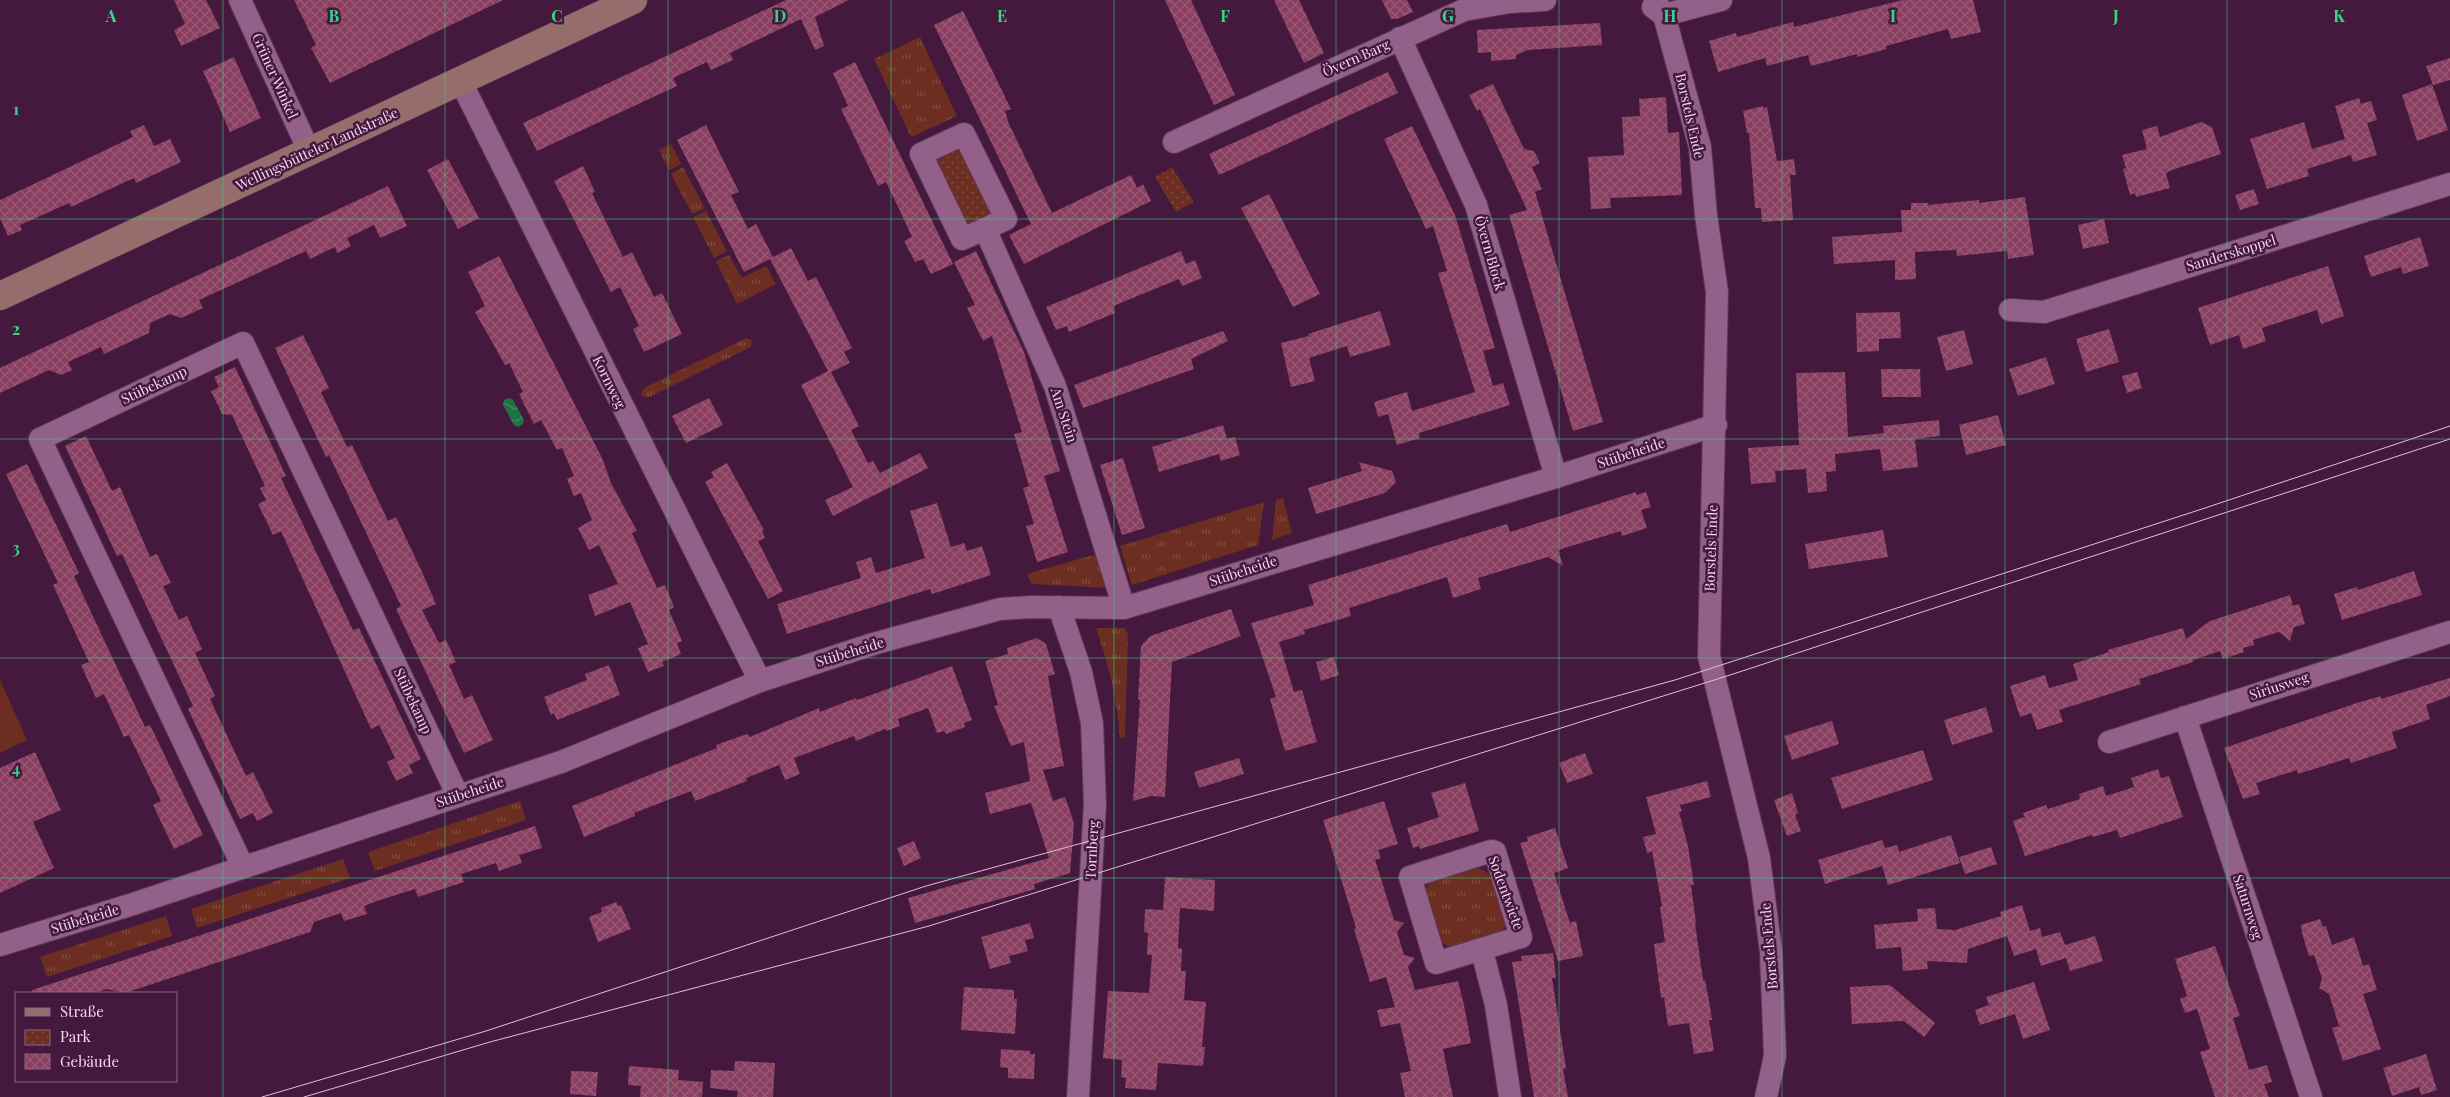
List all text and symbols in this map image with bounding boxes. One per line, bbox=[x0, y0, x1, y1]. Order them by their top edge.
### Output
text: A bbox=[105, 5, 117, 26]
text: B bbox=[329, 5, 340, 26]
text: C bbox=[551, 5, 563, 26]
text: D bbox=[774, 5, 786, 26]
text: E bbox=[997, 5, 1007, 26]
text: F bbox=[1220, 5, 1230, 26]
text: G bbox=[1442, 5, 1454, 26]
text: H bbox=[1664, 5, 1677, 26]
text: I bbox=[1890, 5, 1896, 26]
text: J bbox=[2112, 5, 2119, 26]
text: K bbox=[2333, 5, 2345, 26]
street label: Grüner Winkel bbox=[248, 30, 303, 122]
street label: Övern Barg bbox=[1319, 34, 1393, 81]
street label: Borstels Ende bbox=[1671, 71, 1710, 160]
text: 1 bbox=[13, 98, 19, 119]
street label: Wellingsbütteler Landstraße bbox=[232, 103, 401, 195]
street label: Övern Block bbox=[1471, 213, 1510, 293]
street label: Sanderskoppel bbox=[2184, 230, 2278, 275]
text: 2 bbox=[12, 318, 20, 339]
street label: Kornweg bbox=[589, 352, 631, 412]
street label: Stübekamp bbox=[118, 361, 190, 408]
street label: Am Stein bbox=[1046, 384, 1082, 445]
street label: Stübeheide bbox=[1594, 433, 1667, 472]
street label: Borstels Ende bbox=[1699, 504, 1722, 592]
text: 3 bbox=[12, 537, 20, 558]
street label: Stübeheide bbox=[1206, 551, 1279, 590]
street label: Stübeheide bbox=[813, 632, 886, 671]
street label: Stübekamp bbox=[390, 665, 437, 737]
street label: Siriusweg bbox=[2247, 667, 2312, 704]
text: 4 bbox=[12, 757, 20, 778]
street label: Stübeheide bbox=[433, 772, 506, 811]
street label: Tornberg bbox=[1080, 819, 1103, 880]
street label: Sodentwiete bbox=[1484, 853, 1529, 933]
street label: Saturnweg bbox=[2229, 872, 2268, 942]
street label: Stübeheide bbox=[48, 899, 121, 938]
street label: Borstels Ende bbox=[1755, 902, 1782, 990]
legend bbox=[15, 992, 178, 1082]
text: Straße bbox=[60, 1001, 104, 1021]
text: Park bbox=[60, 1026, 92, 1046]
text: Gebäude bbox=[60, 1051, 119, 1071]

